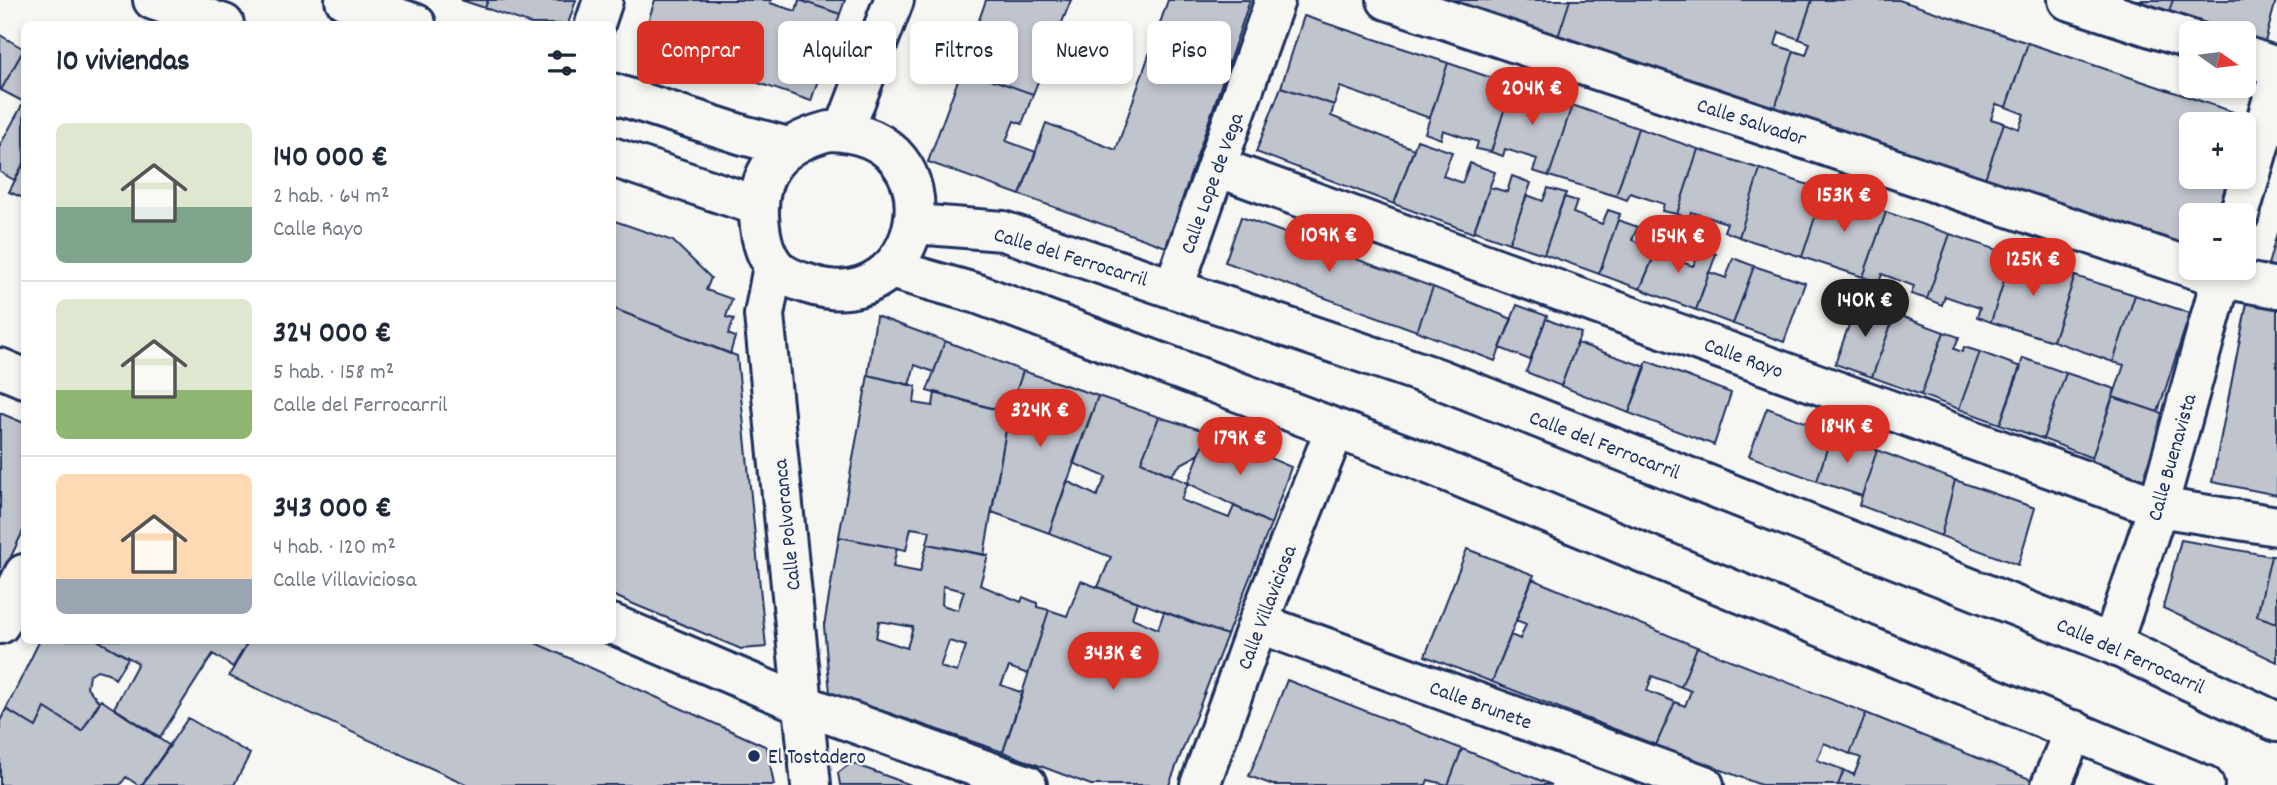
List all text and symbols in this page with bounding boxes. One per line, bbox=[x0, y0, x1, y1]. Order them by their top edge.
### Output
chip: Comprar bbox=[637, 21, 764, 84]
chip: Alquilar bbox=[778, 21, 896, 84]
chip: Filtros bbox=[910, 21, 1018, 84]
chip: Nuevo bbox=[1032, 21, 1133, 84]
chip: Piso bbox=[1147, 21, 1231, 84]
north arrow bbox=[2179, 21, 2256, 98]
map controls bbox=[2179, 21, 2256, 280]
text: 10 viviendas bbox=[56, 42, 190, 85]
icon: filters bbox=[543, 44, 581, 82]
pin: 204K € bbox=[1475, 68, 1589, 127]
text: 204K € bbox=[1502, 73, 1562, 106]
street label: Calle Salvador bbox=[1692, 92, 1810, 156]
street label: Calle Lope de Vega bbox=[1174, 108, 1254, 259]
button: + bbox=[2179, 112, 2256, 189]
text: 140 000 € bbox=[273, 138, 388, 181]
icon: home bbox=[112, 151, 196, 235]
pin: 153K € bbox=[1787, 174, 1901, 234]
text: 153K € bbox=[1817, 180, 1871, 213]
text: 2 hab. · 64 m² bbox=[273, 181, 389, 214]
button: − bbox=[2179, 203, 2256, 280]
text: Calle Rayo bbox=[273, 214, 363, 247]
pin: 109K € bbox=[1272, 215, 1386, 274]
pin: 154K € bbox=[1621, 216, 1735, 275]
text: 109K € bbox=[1301, 220, 1357, 253]
street label: Calle del Ferrocarril bbox=[990, 221, 1151, 297]
text: 154K € bbox=[1651, 221, 1705, 254]
pin: 125K € bbox=[1976, 238, 2090, 298]
text: 125K € bbox=[2006, 244, 2060, 277]
pin: 140K € bbox=[1808, 280, 1922, 339]
text: 140K € bbox=[1837, 285, 1893, 318]
text: 324 000 € bbox=[273, 314, 391, 357]
icon: home bbox=[112, 327, 196, 411]
street label: Calle Rayo bbox=[1699, 332, 1787, 388]
text: 5 hab. · 158 m² bbox=[273, 357, 394, 390]
text: Calle del Ferrocarril bbox=[273, 390, 448, 423]
pin: 324K € bbox=[983, 390, 1097, 449]
street label: Calle Buenavista bbox=[2141, 390, 2207, 525]
text: 324K € bbox=[1011, 395, 1069, 428]
street label: Calle del Ferrocarril bbox=[1524, 404, 1684, 489]
pin: 184K € bbox=[1790, 406, 1904, 465]
text: 184K € bbox=[1821, 411, 1873, 444]
pin: 179K € bbox=[1183, 418, 1297, 477]
text: 179K € bbox=[1213, 423, 1267, 456]
street label: Calle Polvoranca bbox=[767, 456, 811, 592]
text: 343 000 € bbox=[273, 489, 392, 532]
icon: home bbox=[112, 502, 196, 586]
text: 4 hab. · 120 m² bbox=[273, 532, 396, 565]
street label: Calle Villaviciosa bbox=[1231, 540, 1307, 675]
text: Calle Villaviciosa bbox=[273, 565, 416, 598]
street label: Calle del Ferrocarril bbox=[2051, 612, 2209, 704]
pin: 343K € bbox=[1056, 632, 1170, 692]
text: 343K € bbox=[1084, 638, 1142, 671]
street label: Calle Brunete bbox=[1425, 674, 1535, 739]
place label: El Tostadero bbox=[768, 744, 866, 774]
marker: El Tostadero bbox=[746, 748, 762, 764]

